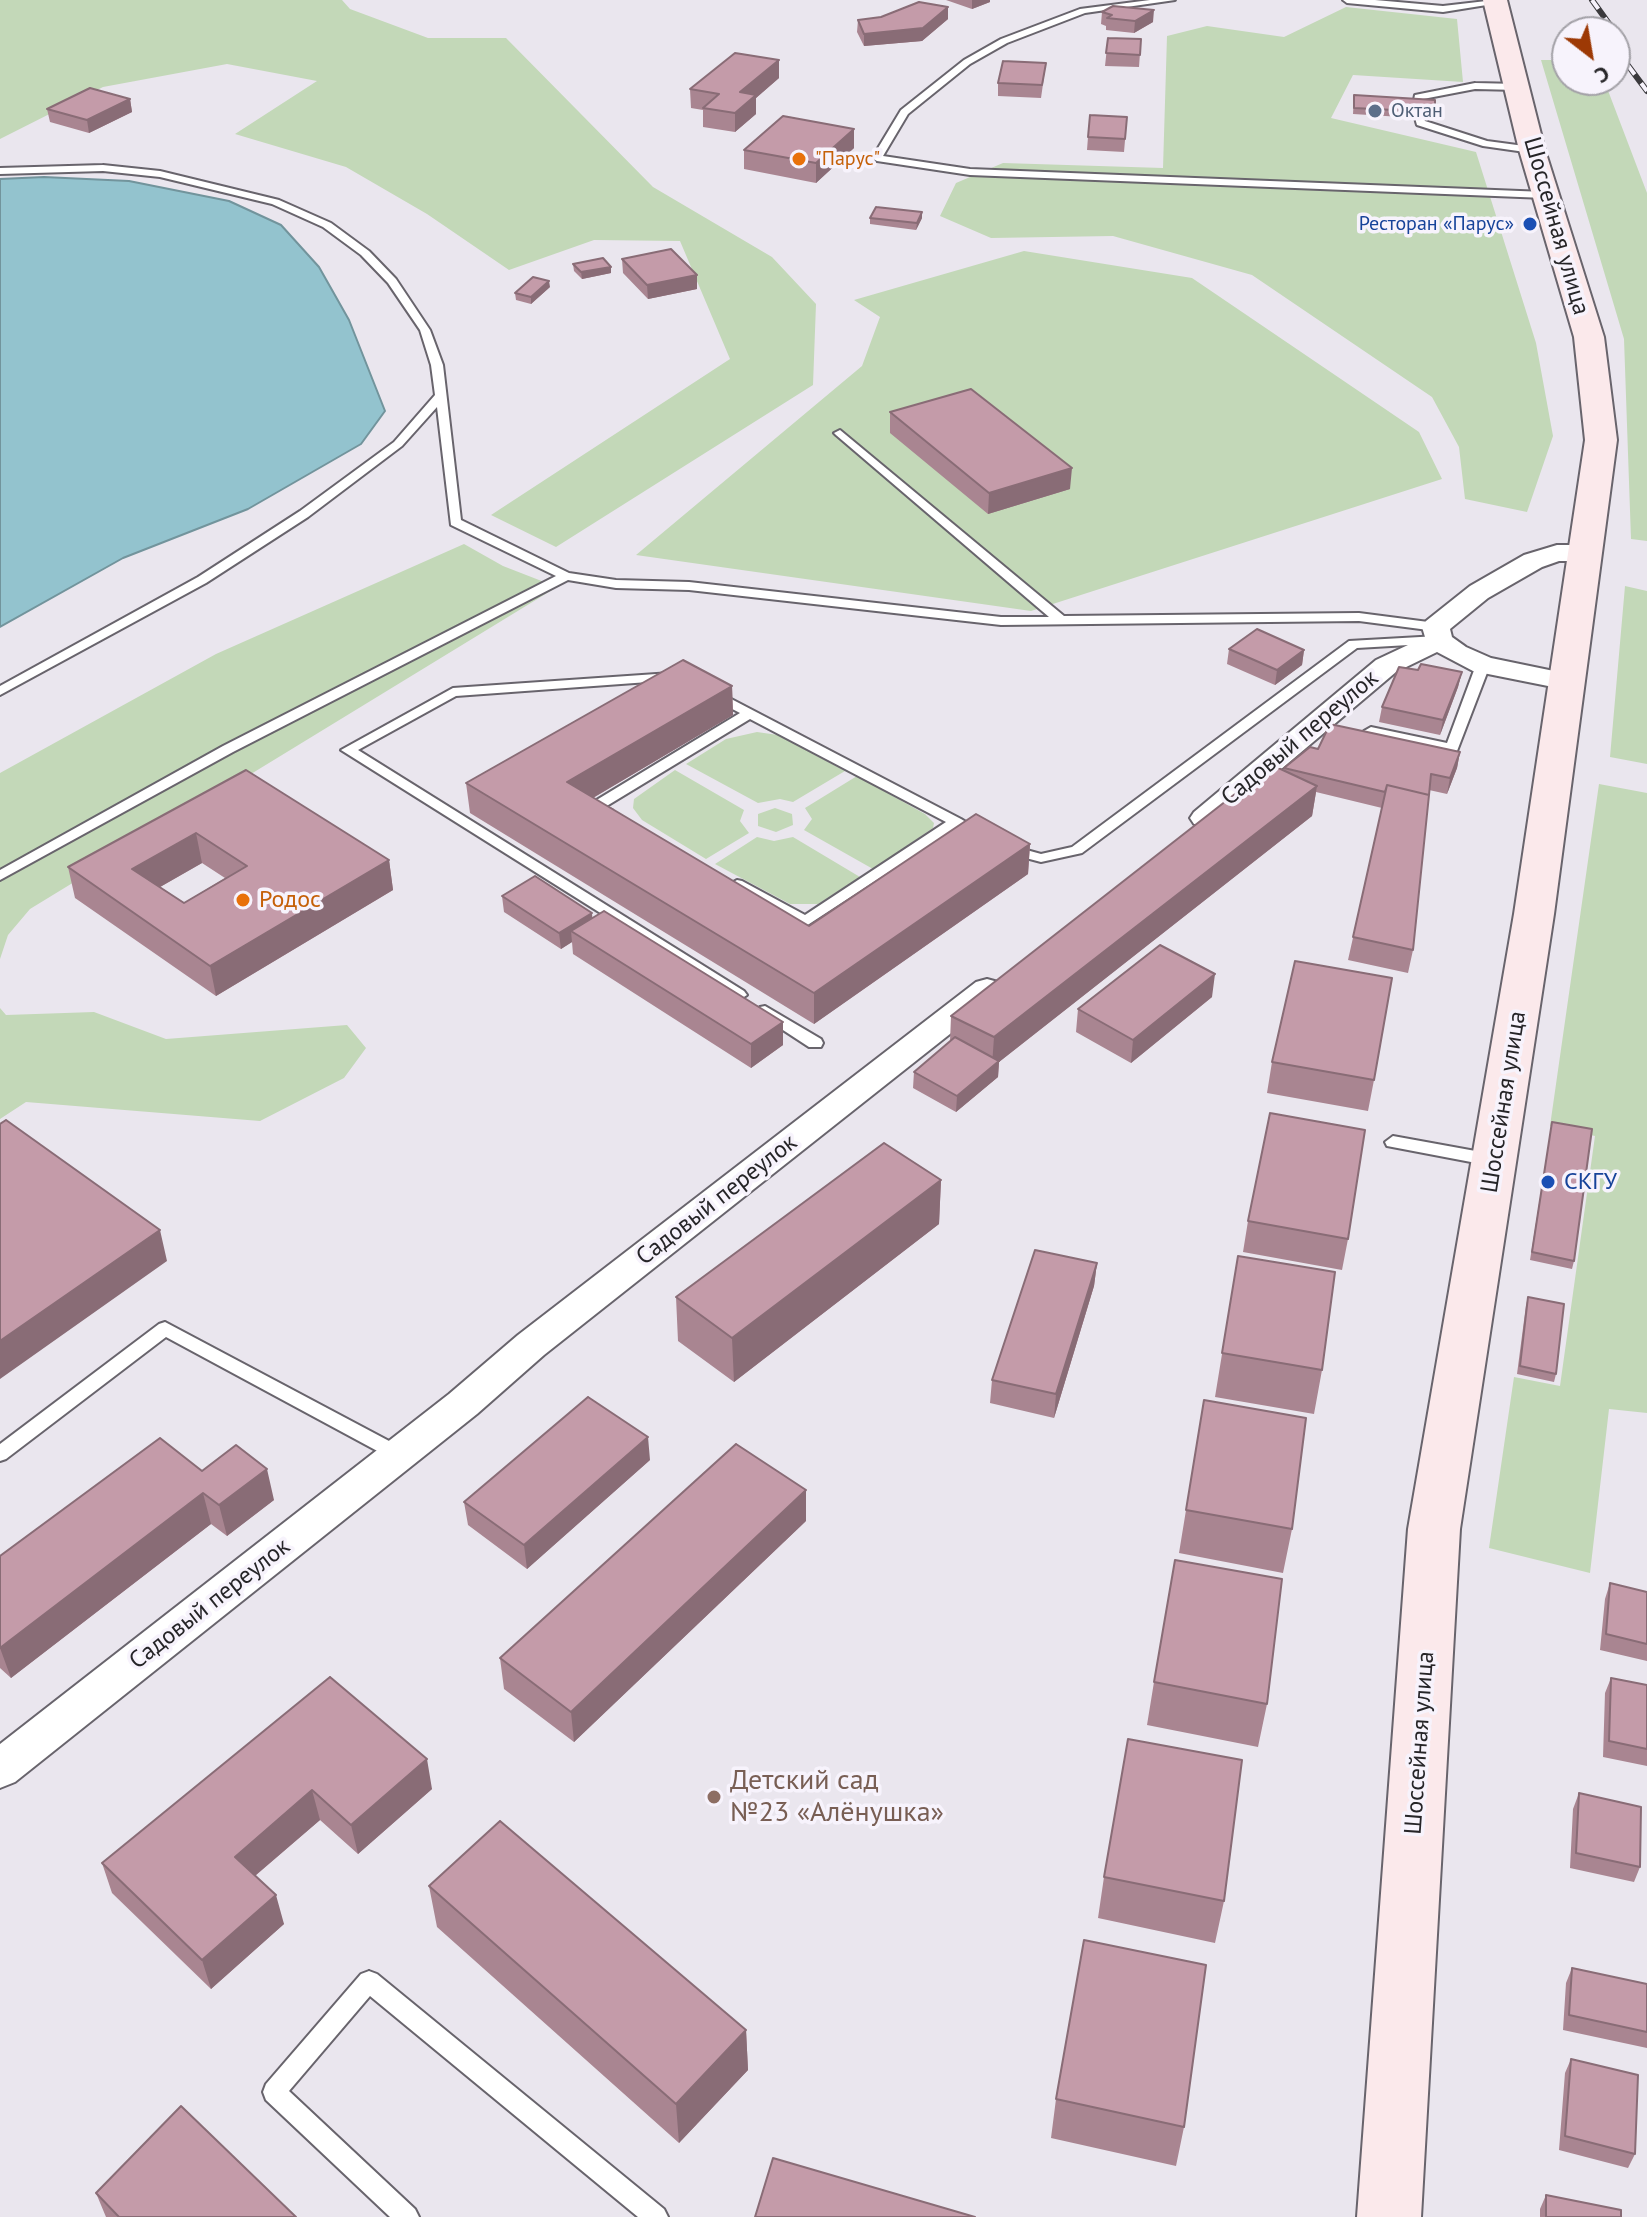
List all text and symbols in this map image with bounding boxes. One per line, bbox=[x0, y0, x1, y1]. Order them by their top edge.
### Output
north arrow bbox=[1551, 16, 1631, 96]
text: С bbox=[1590, 60, 1615, 90]
place label: Октан bbox=[1391, 99, 1443, 123]
marker: Октан bbox=[1366, 102, 1384, 120]
street label: Шоссейная улица bbox=[1517, 134, 1595, 318]
place label: "Парус" bbox=[815, 147, 880, 171]
marker: "Парус" bbox=[790, 150, 808, 168]
place label: Ресторан «Парус» bbox=[1359, 212, 1514, 236]
marker: Ресторан «Парус» bbox=[1521, 215, 1539, 233]
street label: Садовый переулок bbox=[1216, 664, 1384, 812]
place label: Родос bbox=[259, 886, 321, 914]
marker: Родос bbox=[234, 891, 252, 909]
street label: Шоссейная улица bbox=[1475, 1009, 1533, 1195]
street label: Садовый переулок bbox=[631, 1128, 803, 1272]
place label: СКГУ bbox=[1564, 1168, 1617, 1196]
marker: СКГУ bbox=[1539, 1173, 1557, 1191]
street label: Садовый переулок bbox=[124, 1532, 296, 1676]
street label: Шоссейная улица bbox=[1399, 1650, 1441, 1836]
place label: Детский сад №23 «Алёнушка» bbox=[730, 1764, 944, 1830]
marker: Детский сад №23 «Алёнушка» bbox=[705, 1788, 723, 1806]

